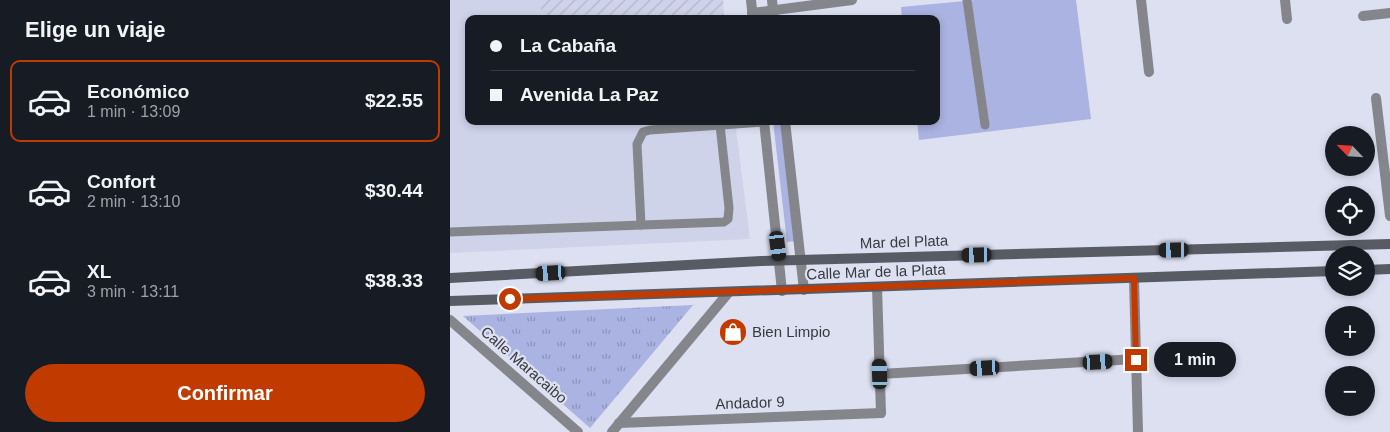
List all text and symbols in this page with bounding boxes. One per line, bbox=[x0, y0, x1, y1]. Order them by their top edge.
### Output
text: Elige un viaje bbox=[25, 17, 166, 42]
text: La Cabaña bbox=[520, 35, 616, 56]
icon: car bbox=[27, 79, 72, 124]
text: Económico bbox=[87, 81, 189, 102]
text: Avenida La Paz bbox=[520, 84, 659, 105]
text: $22.55 bbox=[365, 90, 423, 111]
text: 1 min · 13:09 bbox=[87, 103, 180, 120]
north arrow bbox=[1325, 126, 1375, 176]
map controls bbox=[1325, 126, 1375, 416]
icon: car bbox=[27, 169, 72, 214]
text: Confort bbox=[87, 171, 156, 192]
text: $30.44 bbox=[365, 180, 423, 201]
button: locate bbox=[1325, 186, 1375, 236]
text: 2 min · 13:10 bbox=[87, 193, 180, 210]
car bbox=[768, 230, 787, 262]
street label: Mar del Plata bbox=[860, 231, 949, 252]
car bbox=[1158, 242, 1189, 258]
button: layers bbox=[1325, 246, 1375, 296]
car bbox=[961, 247, 992, 263]
icon: car bbox=[27, 259, 72, 304]
text: XL bbox=[87, 261, 111, 282]
street label: Calle Mar de la Plata bbox=[806, 261, 947, 282]
car bbox=[535, 265, 566, 281]
text: $38.33 bbox=[365, 270, 423, 291]
text: 3 min · 13:11 bbox=[87, 283, 179, 300]
route start bbox=[499, 288, 521, 310]
button: + bbox=[1325, 306, 1375, 356]
shop icon: Bien Limpio bbox=[718, 317, 748, 347]
street label: Calle Maracaibo bbox=[478, 323, 571, 407]
place label: Bien Limpio bbox=[752, 323, 830, 340]
callout: 1 min bbox=[1154, 342, 1236, 378]
route end bbox=[1125, 349, 1147, 371]
text: 1 min bbox=[1174, 351, 1216, 368]
car bbox=[1082, 354, 1113, 370]
car bbox=[871, 359, 888, 389]
car bbox=[969, 360, 1000, 376]
button: Confirmar bbox=[25, 364, 425, 422]
button: − bbox=[1325, 366, 1375, 416]
street label: Andador 9 bbox=[715, 393, 785, 412]

